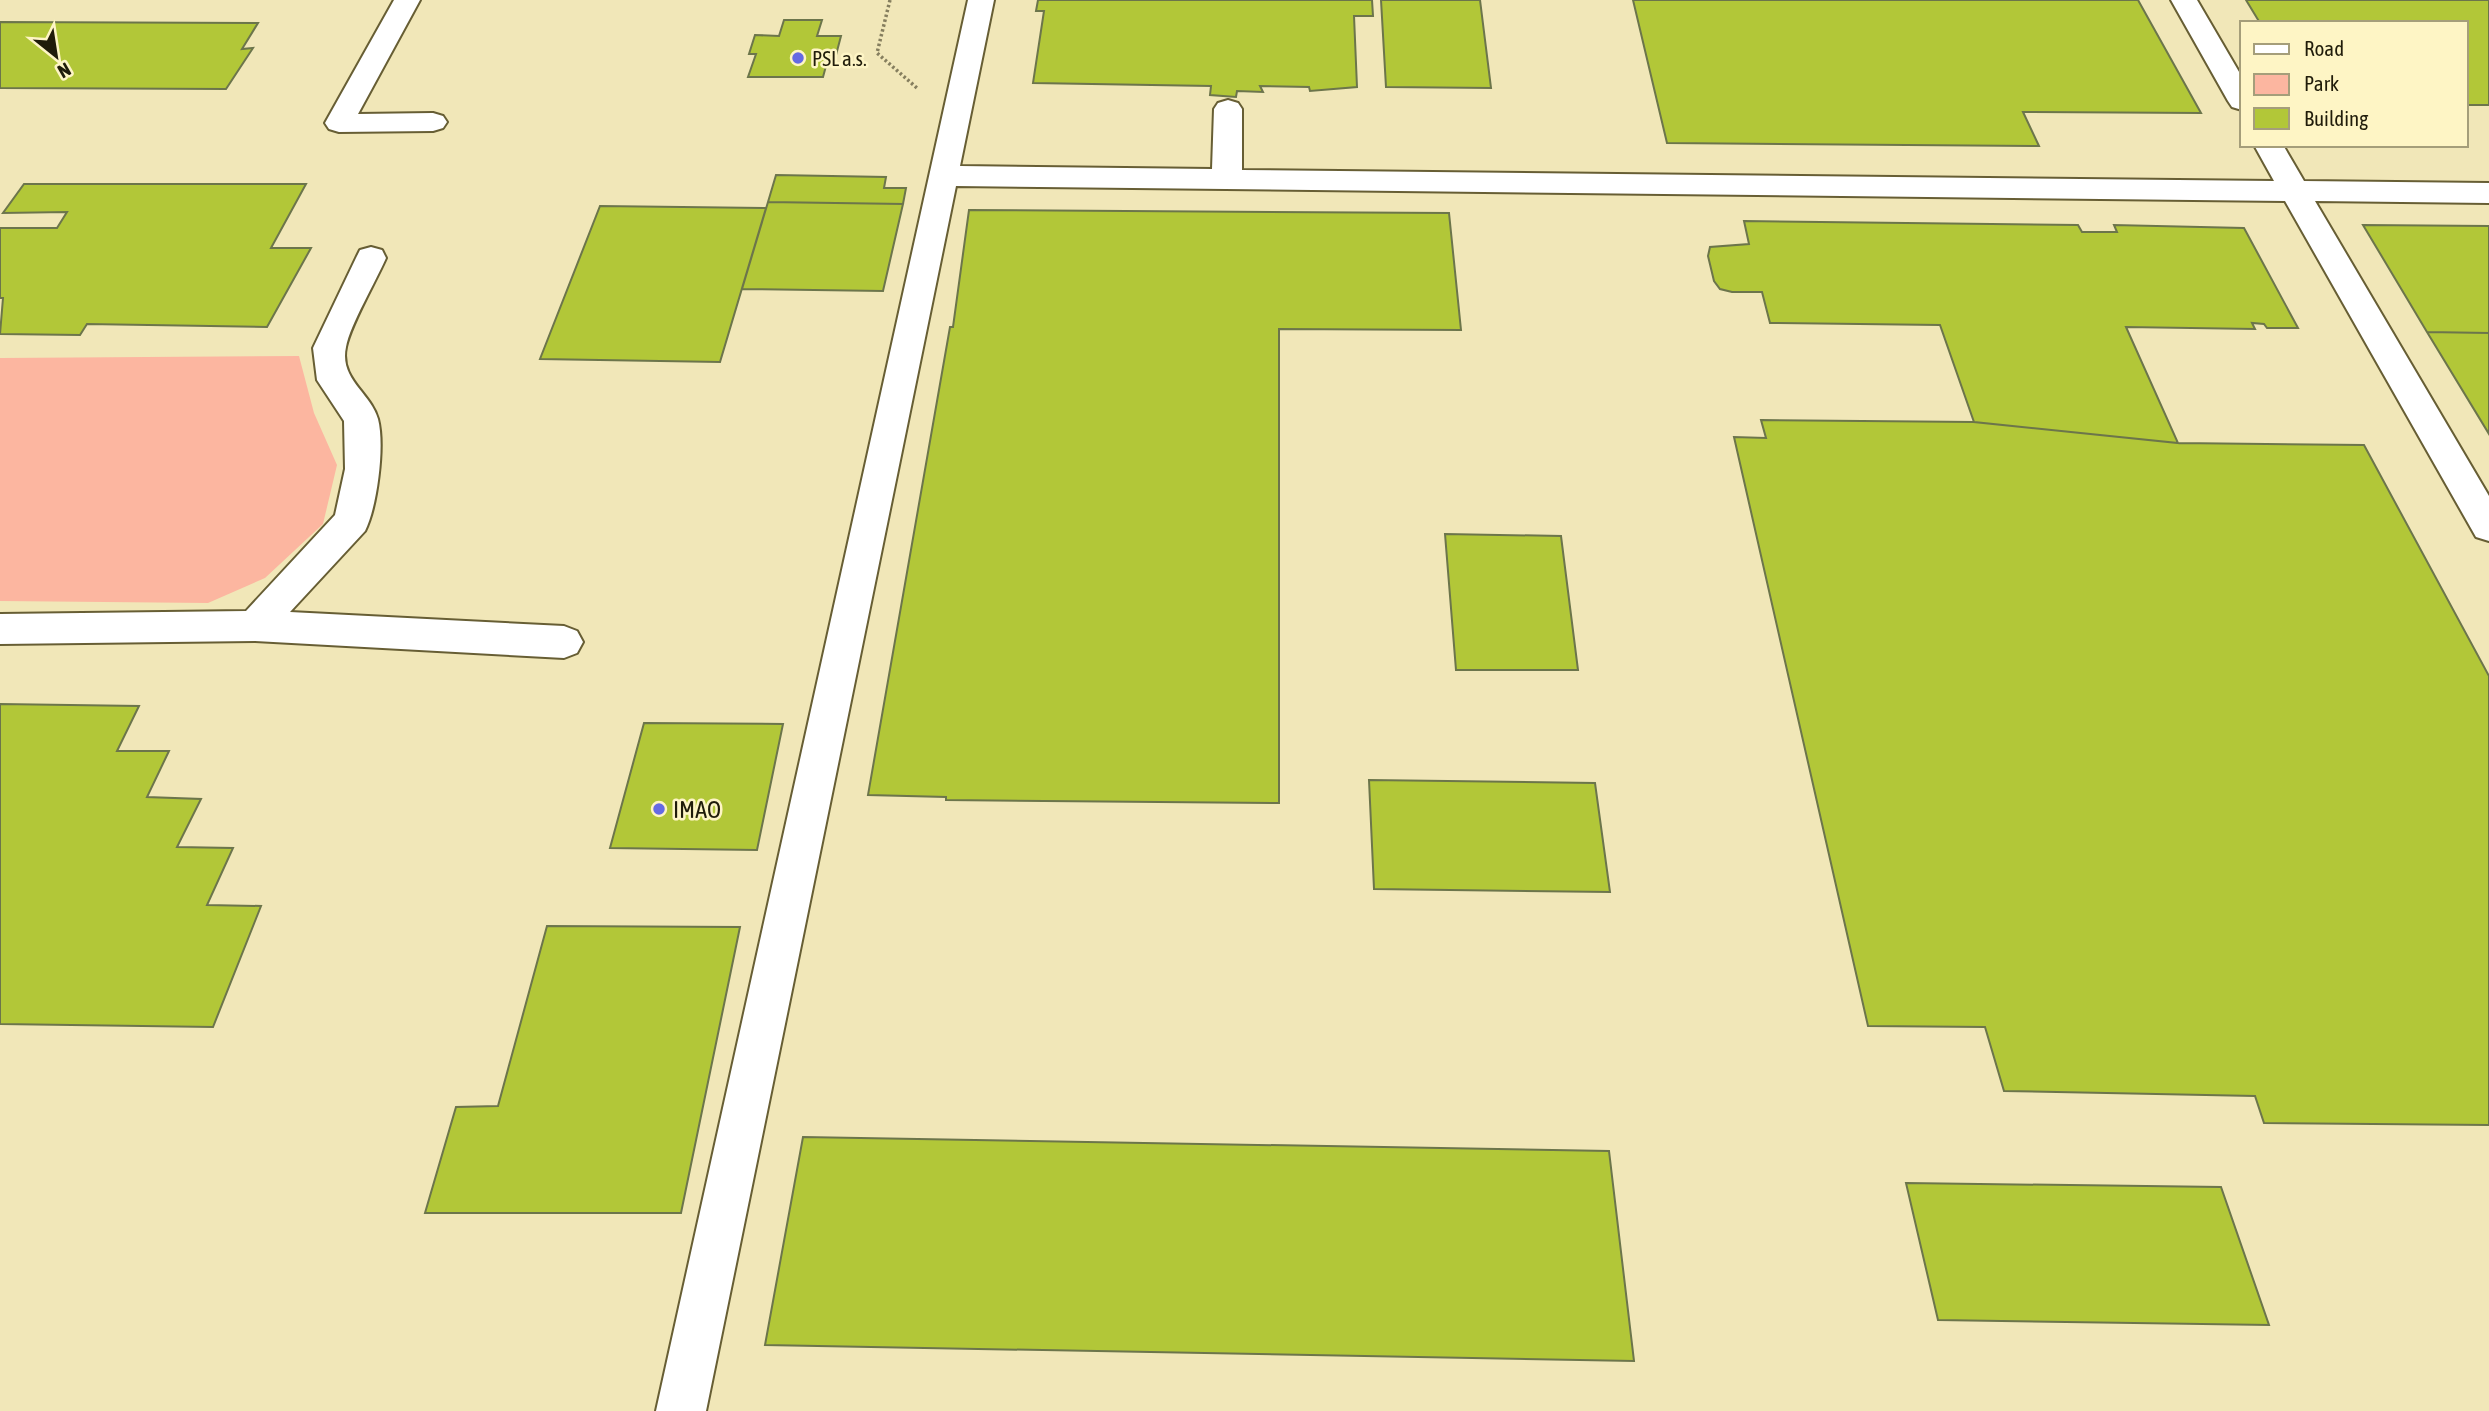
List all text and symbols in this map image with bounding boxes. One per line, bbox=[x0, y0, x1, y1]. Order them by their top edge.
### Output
north arrow bbox=[21, 21, 91, 91]
legend bbox=[2240, 21, 2468, 147]
text: Road bbox=[2304, 36, 2344, 60]
place label: PSL a.s. bbox=[812, 46, 867, 70]
marker: PSL a.s. bbox=[790, 50, 806, 66]
text: N bbox=[54, 58, 75, 83]
text: Park bbox=[2304, 71, 2339, 95]
text: Building bbox=[2304, 106, 2368, 130]
place label: IMAO bbox=[673, 796, 721, 823]
marker: IMAO bbox=[651, 801, 667, 817]

